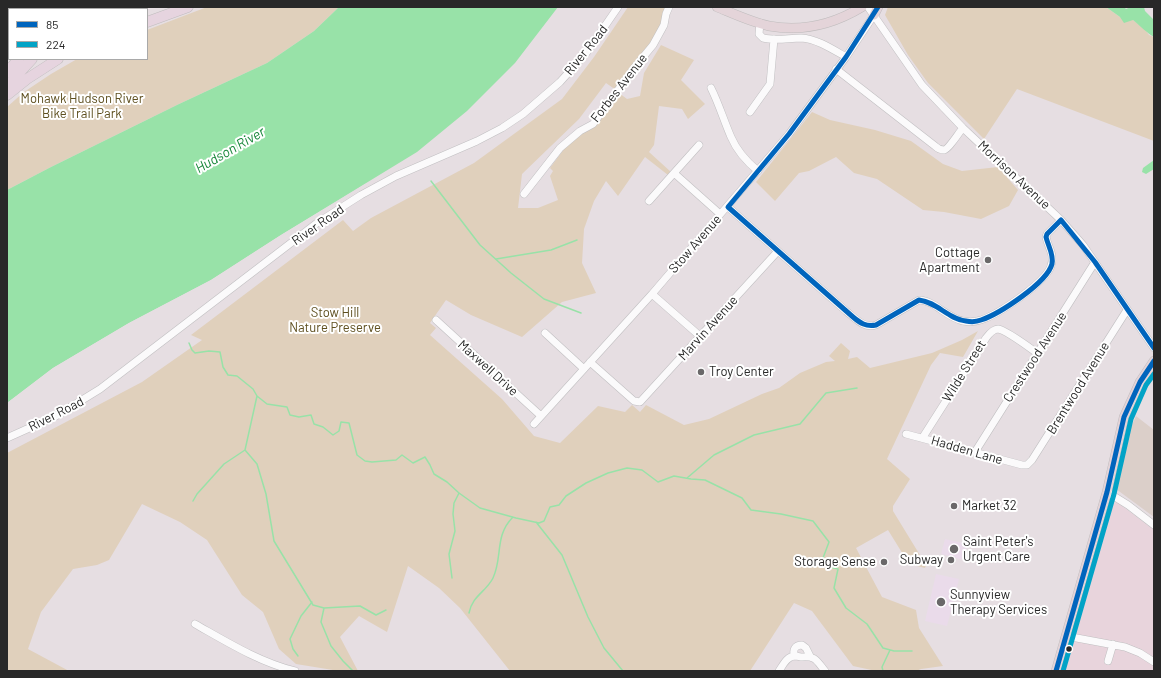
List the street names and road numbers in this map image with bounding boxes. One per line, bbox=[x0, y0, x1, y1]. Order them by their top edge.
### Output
street label: River Road bbox=[561, 22, 611, 78]
street label: Forbes Avenue bbox=[587, 51, 651, 125]
street label: Morrison Avenue bbox=[975, 137, 1053, 213]
street label: River Road bbox=[289, 201, 347, 249]
street label: Stow Avenue bbox=[665, 212, 725, 276]
street label: Marvin Avenue bbox=[675, 293, 741, 363]
street label: Crestwood Avenue bbox=[1000, 309, 1070, 405]
street label: Maxwell Drive bbox=[455, 337, 521, 399]
street label: Wilde Street bbox=[939, 337, 989, 405]
street label: Brentwood Avenue bbox=[1043, 339, 1113, 437]
street label: River Road bbox=[26, 393, 86, 435]
street label: Hadden Lane bbox=[929, 432, 1005, 468]

